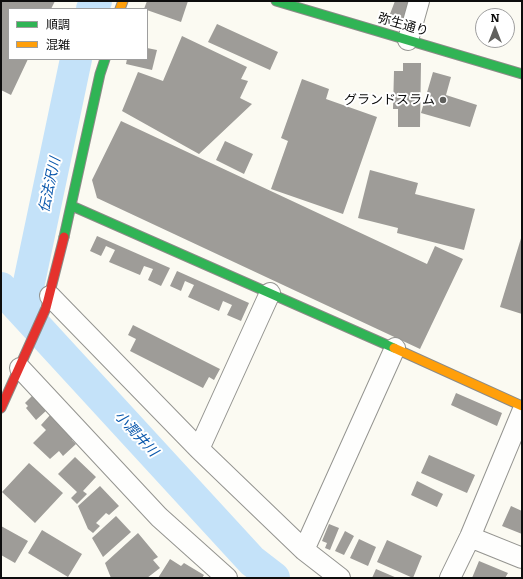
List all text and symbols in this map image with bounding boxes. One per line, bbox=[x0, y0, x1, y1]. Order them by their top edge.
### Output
legend bbox=[8, 8, 148, 60]
north arrow bbox=[475, 8, 515, 48]
text: N bbox=[490, 9, 500, 25]
street label: 弥生通り bbox=[376, 10, 430, 40]
text: 順調 bbox=[46, 15, 70, 33]
text: 混雑 bbox=[46, 35, 70, 53]
place label: グランドスラム bbox=[344, 92, 435, 108]
marker: グランドスラム bbox=[438, 95, 448, 105]
water label: 伝法沢川 bbox=[36, 156, 64, 214]
water label: 小潤井川 bbox=[111, 408, 161, 460]

